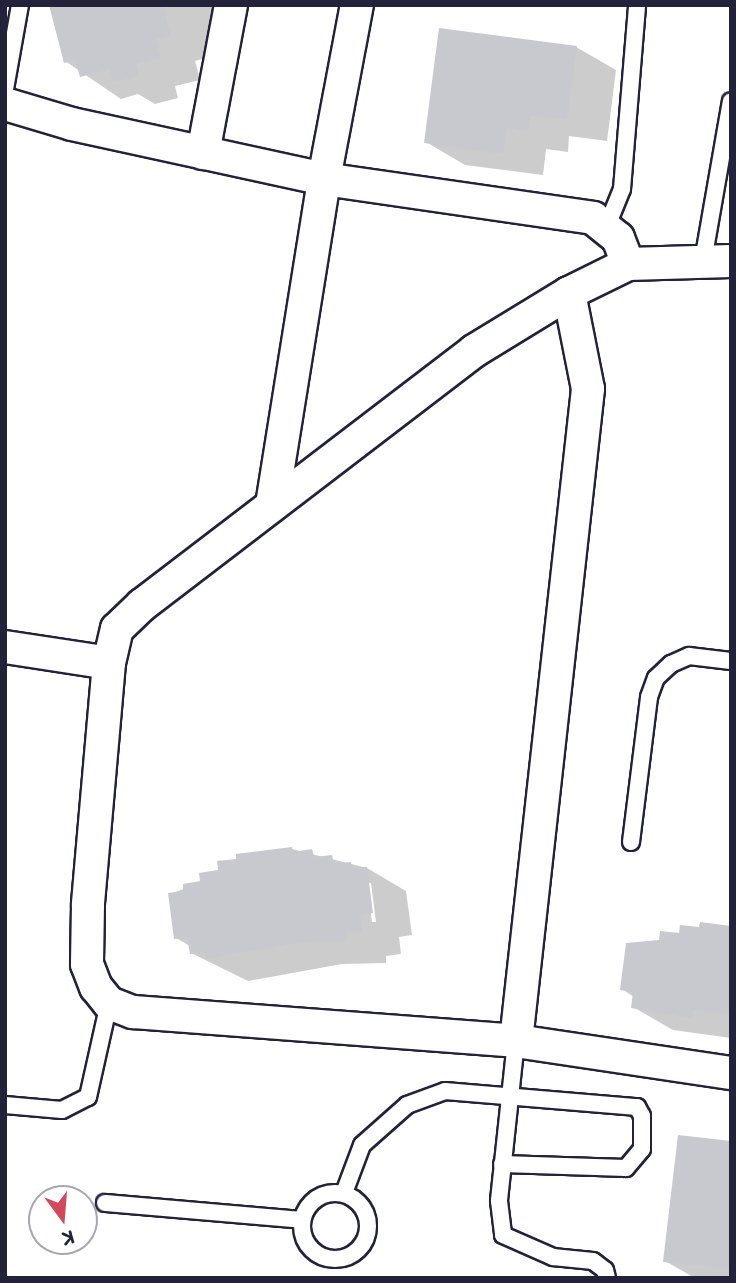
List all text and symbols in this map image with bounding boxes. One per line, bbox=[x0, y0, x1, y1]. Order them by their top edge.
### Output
north arrow bbox=[28, 1185, 98, 1255]
text: K bbox=[59, 1225, 78, 1252]

